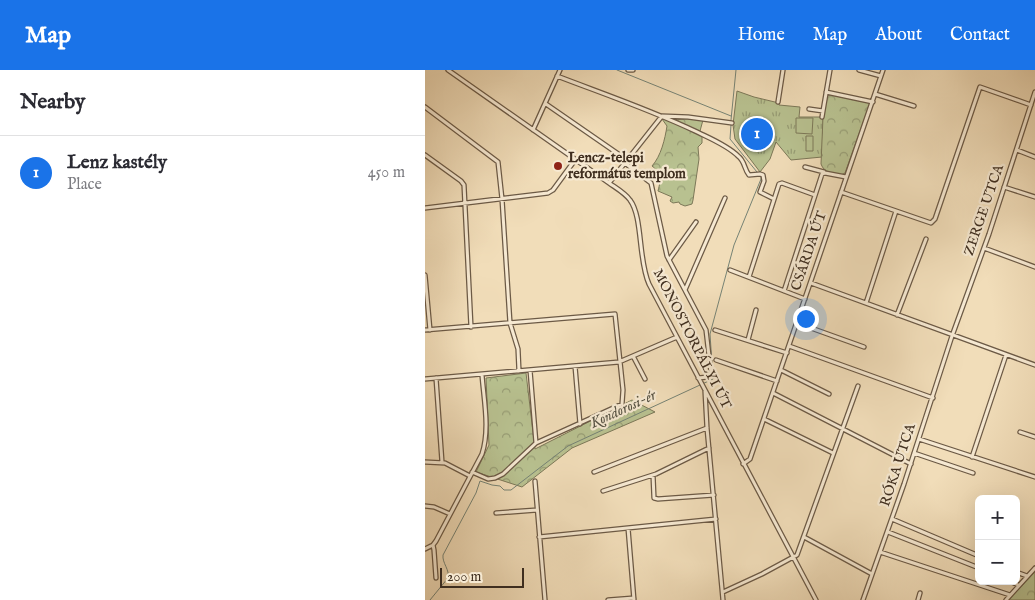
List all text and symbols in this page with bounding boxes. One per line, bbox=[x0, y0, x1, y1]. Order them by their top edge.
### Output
text: Map bbox=[25, 20, 71, 51]
text: Home bbox=[738, 24, 785, 47]
text: Map bbox=[813, 24, 847, 47]
text: About bbox=[875, 24, 922, 47]
text: Contact bbox=[950, 24, 1010, 47]
text: Nearby bbox=[20, 89, 85, 116]
pin: 1 bbox=[741, 115, 773, 153]
place label: Lencz-telepi református templom bbox=[568, 149, 686, 183]
text: Lenz kastély bbox=[67, 151, 167, 175]
marker: Lencz-telepi református templom bbox=[552, 160, 564, 172]
street label: ZERGE UTCA bbox=[960, 161, 1008, 258]
text: 1 bbox=[33, 163, 39, 183]
text: 450 m bbox=[368, 163, 405, 183]
text: Place bbox=[67, 175, 102, 195]
street label: CSÁRDA ÚT bbox=[786, 208, 831, 293]
street label: MONOSTORPÁLYI ÚT bbox=[649, 265, 736, 413]
your location bbox=[793, 306, 819, 332]
water label: Kondorosi-ér bbox=[586, 385, 660, 433]
street label: RÓKA UTCA bbox=[875, 420, 920, 509]
map controls bbox=[975, 495, 1020, 585]
button: + bbox=[975, 495, 1020, 540]
button: − bbox=[975, 540, 1020, 585]
scale bar bbox=[440, 565, 524, 588]
text: 200 m bbox=[447, 568, 481, 586]

